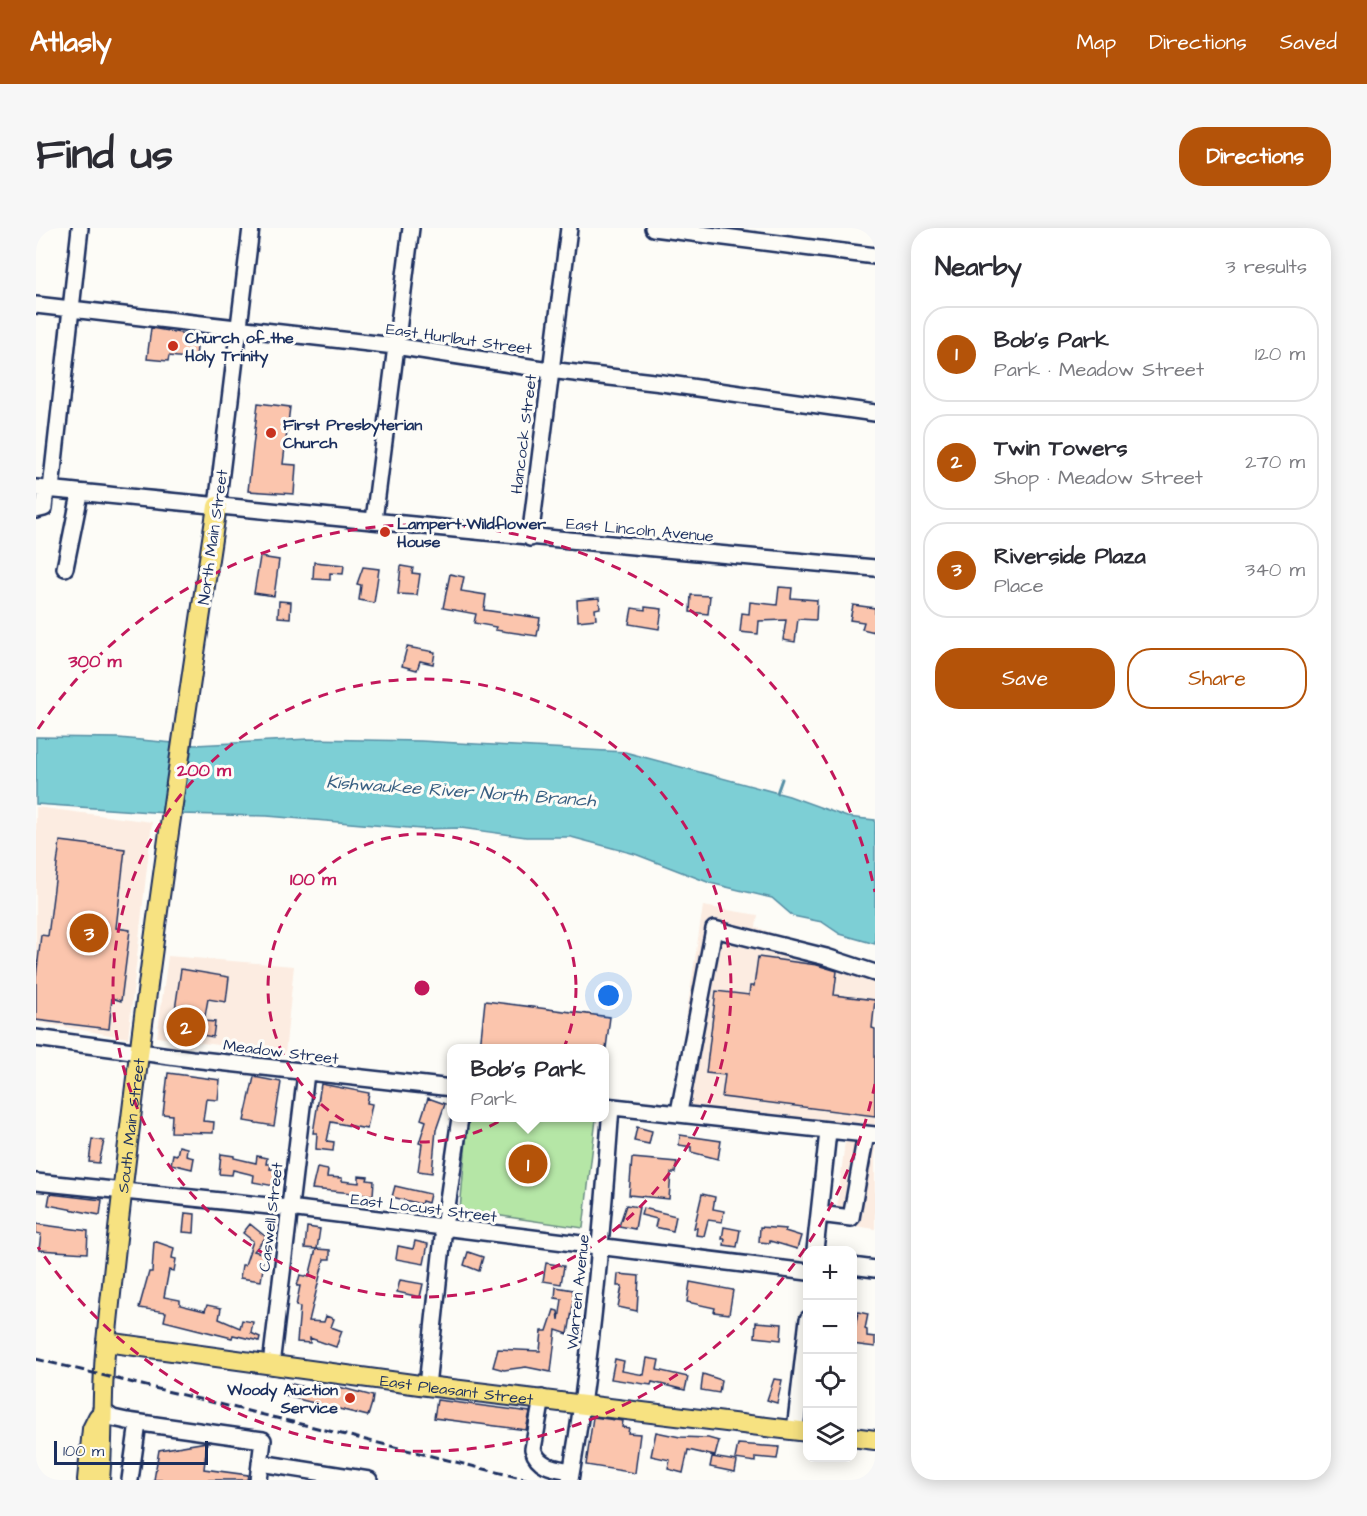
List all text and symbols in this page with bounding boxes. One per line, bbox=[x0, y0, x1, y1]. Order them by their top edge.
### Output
text: Atlasly bbox=[30, 23, 112, 62]
text: Map bbox=[1076, 28, 1116, 57]
text: Directions bbox=[1149, 28, 1247, 57]
text: Saved bbox=[1280, 28, 1337, 57]
text: Find us bbox=[36, 127, 173, 185]
button: Directions bbox=[1179, 127, 1331, 186]
text: Nearby bbox=[935, 249, 1022, 285]
text: 3 results bbox=[1225, 253, 1307, 281]
street label: East Hurlbut Street bbox=[385, 318, 534, 360]
text: Bob's Park bbox=[994, 325, 1109, 356]
place label: Church of the Holy Trinity bbox=[185, 327, 294, 368]
marker: Church of the Holy Trinity bbox=[166, 339, 180, 353]
text: 1 bbox=[955, 340, 958, 368]
text: 120 m bbox=[1255, 340, 1305, 368]
text: Park · Meadow Street bbox=[994, 356, 1204, 384]
street label: Hancock Street bbox=[506, 372, 542, 495]
place label: First Presbyterian Church bbox=[283, 414, 422, 454]
marker: First Presbyterian Church bbox=[264, 426, 278, 440]
text: Twin Towers bbox=[994, 433, 1128, 464]
text: 2 bbox=[951, 448, 962, 476]
text: 270 m bbox=[1245, 448, 1305, 476]
text: Shop · Meadow Street bbox=[994, 464, 1203, 492]
street label: North Main Street bbox=[193, 468, 233, 606]
place label: Lampert-Wildflower House bbox=[397, 513, 546, 553]
street label: East Lincoln Avenue bbox=[565, 513, 715, 547]
marker: Lampert-Wildflower House bbox=[378, 525, 392, 539]
text: Riverside Plaza bbox=[994, 541, 1146, 572]
text: 3 bbox=[951, 556, 962, 584]
text: 340 m bbox=[1245, 556, 1305, 584]
text: Place bbox=[994, 572, 1044, 600]
button: Save bbox=[935, 648, 1115, 709]
button: Share bbox=[1127, 648, 1307, 709]
text: 300 m bbox=[67, 649, 123, 674]
text: 200 m bbox=[176, 758, 232, 783]
water label: Kishwaukee River North Branch bbox=[325, 770, 598, 813]
text: 100 m bbox=[290, 867, 337, 892]
pin: 3 bbox=[70, 910, 108, 956]
centre of rings bbox=[412, 978, 432, 998]
your location bbox=[594, 981, 623, 1010]
pin: 2 bbox=[166, 1004, 206, 1050]
street label: Meadow Street bbox=[222, 1034, 340, 1070]
popup bbox=[447, 1044, 609, 1122]
text: Bob's Park bbox=[471, 1054, 585, 1085]
street label: South Main Street bbox=[112, 1056, 150, 1194]
text: Park bbox=[471, 1085, 517, 1113]
pin: 1 bbox=[508, 1142, 548, 1186]
street label: Caswell Street bbox=[253, 1161, 289, 1273]
street label: East Locust Street bbox=[350, 1188, 499, 1228]
street label: Warren Avenue bbox=[561, 1233, 595, 1351]
map controls bbox=[803, 1246, 857, 1462]
button: + bbox=[803, 1246, 857, 1300]
button: − bbox=[803, 1300, 857, 1354]
button: locate bbox=[803, 1354, 857, 1408]
street label: East Pleasant Street bbox=[379, 1370, 535, 1411]
place label: Woody Auction Service bbox=[226, 1379, 338, 1419]
marker: Woody Auction Service bbox=[343, 1391, 357, 1405]
button: layers bbox=[803, 1408, 857, 1462]
scale bar bbox=[54, 1438, 208, 1466]
text: 100 m bbox=[63, 1440, 104, 1462]

